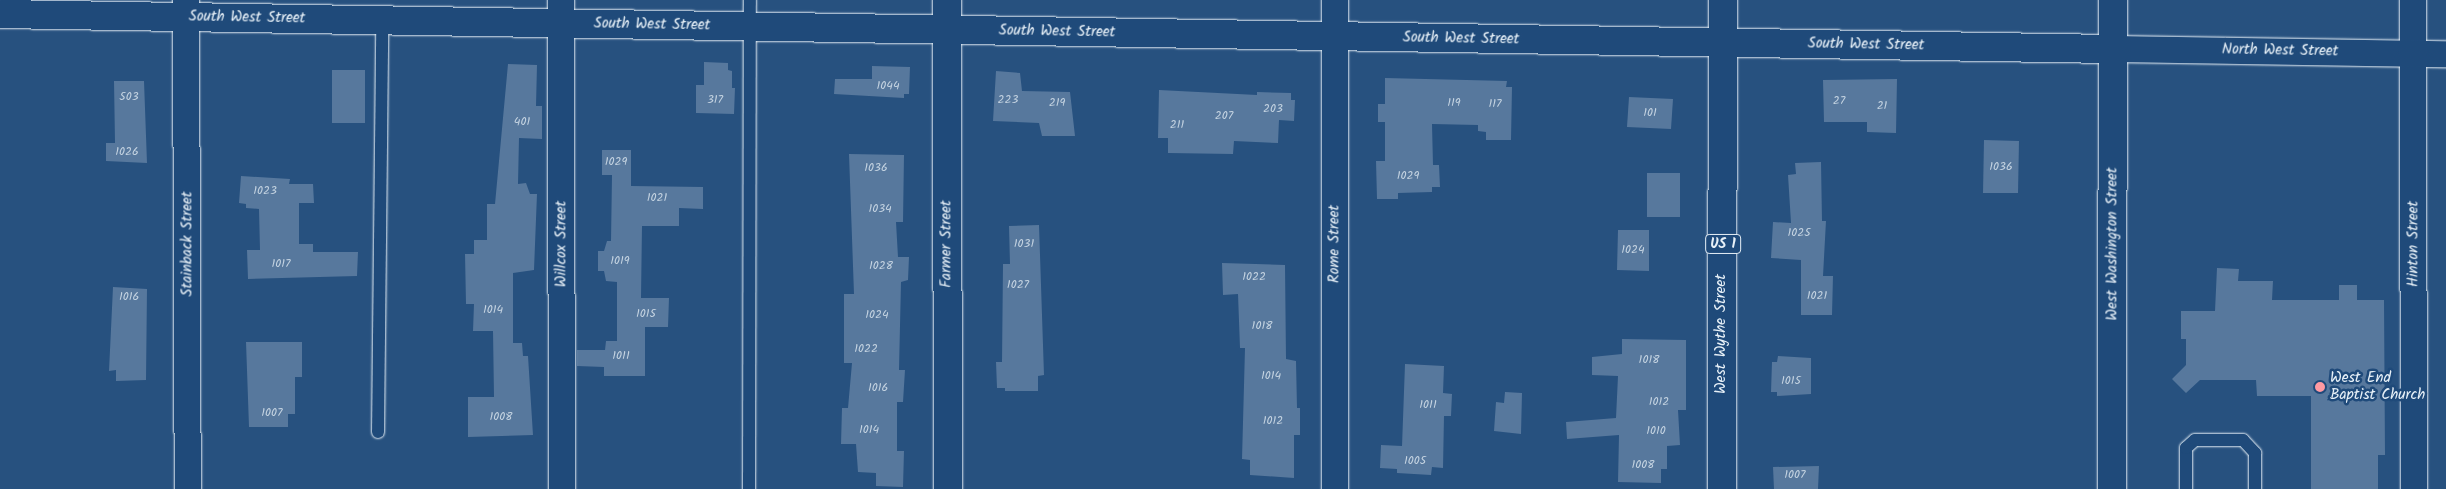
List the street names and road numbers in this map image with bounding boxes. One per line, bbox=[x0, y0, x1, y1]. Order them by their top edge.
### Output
street label: South West Street bbox=[189, 8, 305, 28]
street label: South West Street bbox=[594, 15, 710, 35]
street label: South West Street bbox=[999, 22, 1115, 42]
street label: South West Street bbox=[1403, 29, 1519, 49]
street label: South West Street bbox=[1808, 35, 1924, 55]
street label: North West Street bbox=[2222, 41, 2338, 61]
street label: West Washington Street bbox=[2104, 167, 2122, 321]
street label: Stainback Street bbox=[179, 191, 197, 297]
street label: Farmer Street bbox=[938, 200, 956, 288]
street label: Willcox Street bbox=[553, 201, 571, 287]
street label: Hinton Street bbox=[2405, 201, 2423, 287]
street label: Rome Street bbox=[1326, 205, 1344, 283]
road number: US 1 bbox=[1704, 232, 1742, 255]
street label: West Wythe Street bbox=[1713, 274, 1731, 394]

